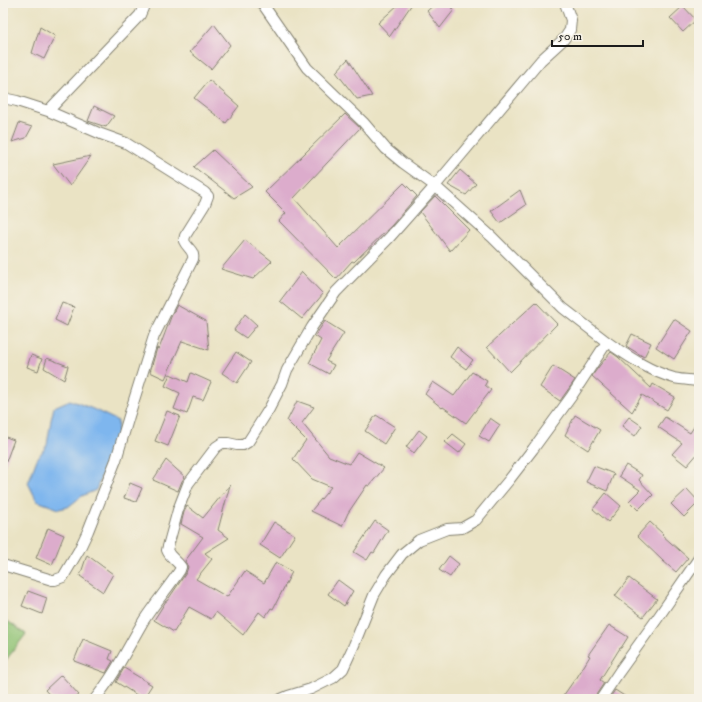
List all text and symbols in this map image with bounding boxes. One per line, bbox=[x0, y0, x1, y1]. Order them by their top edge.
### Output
scale bar bbox=[552, 22, 643, 48]
text: 50 m bbox=[558, 29, 582, 44]

